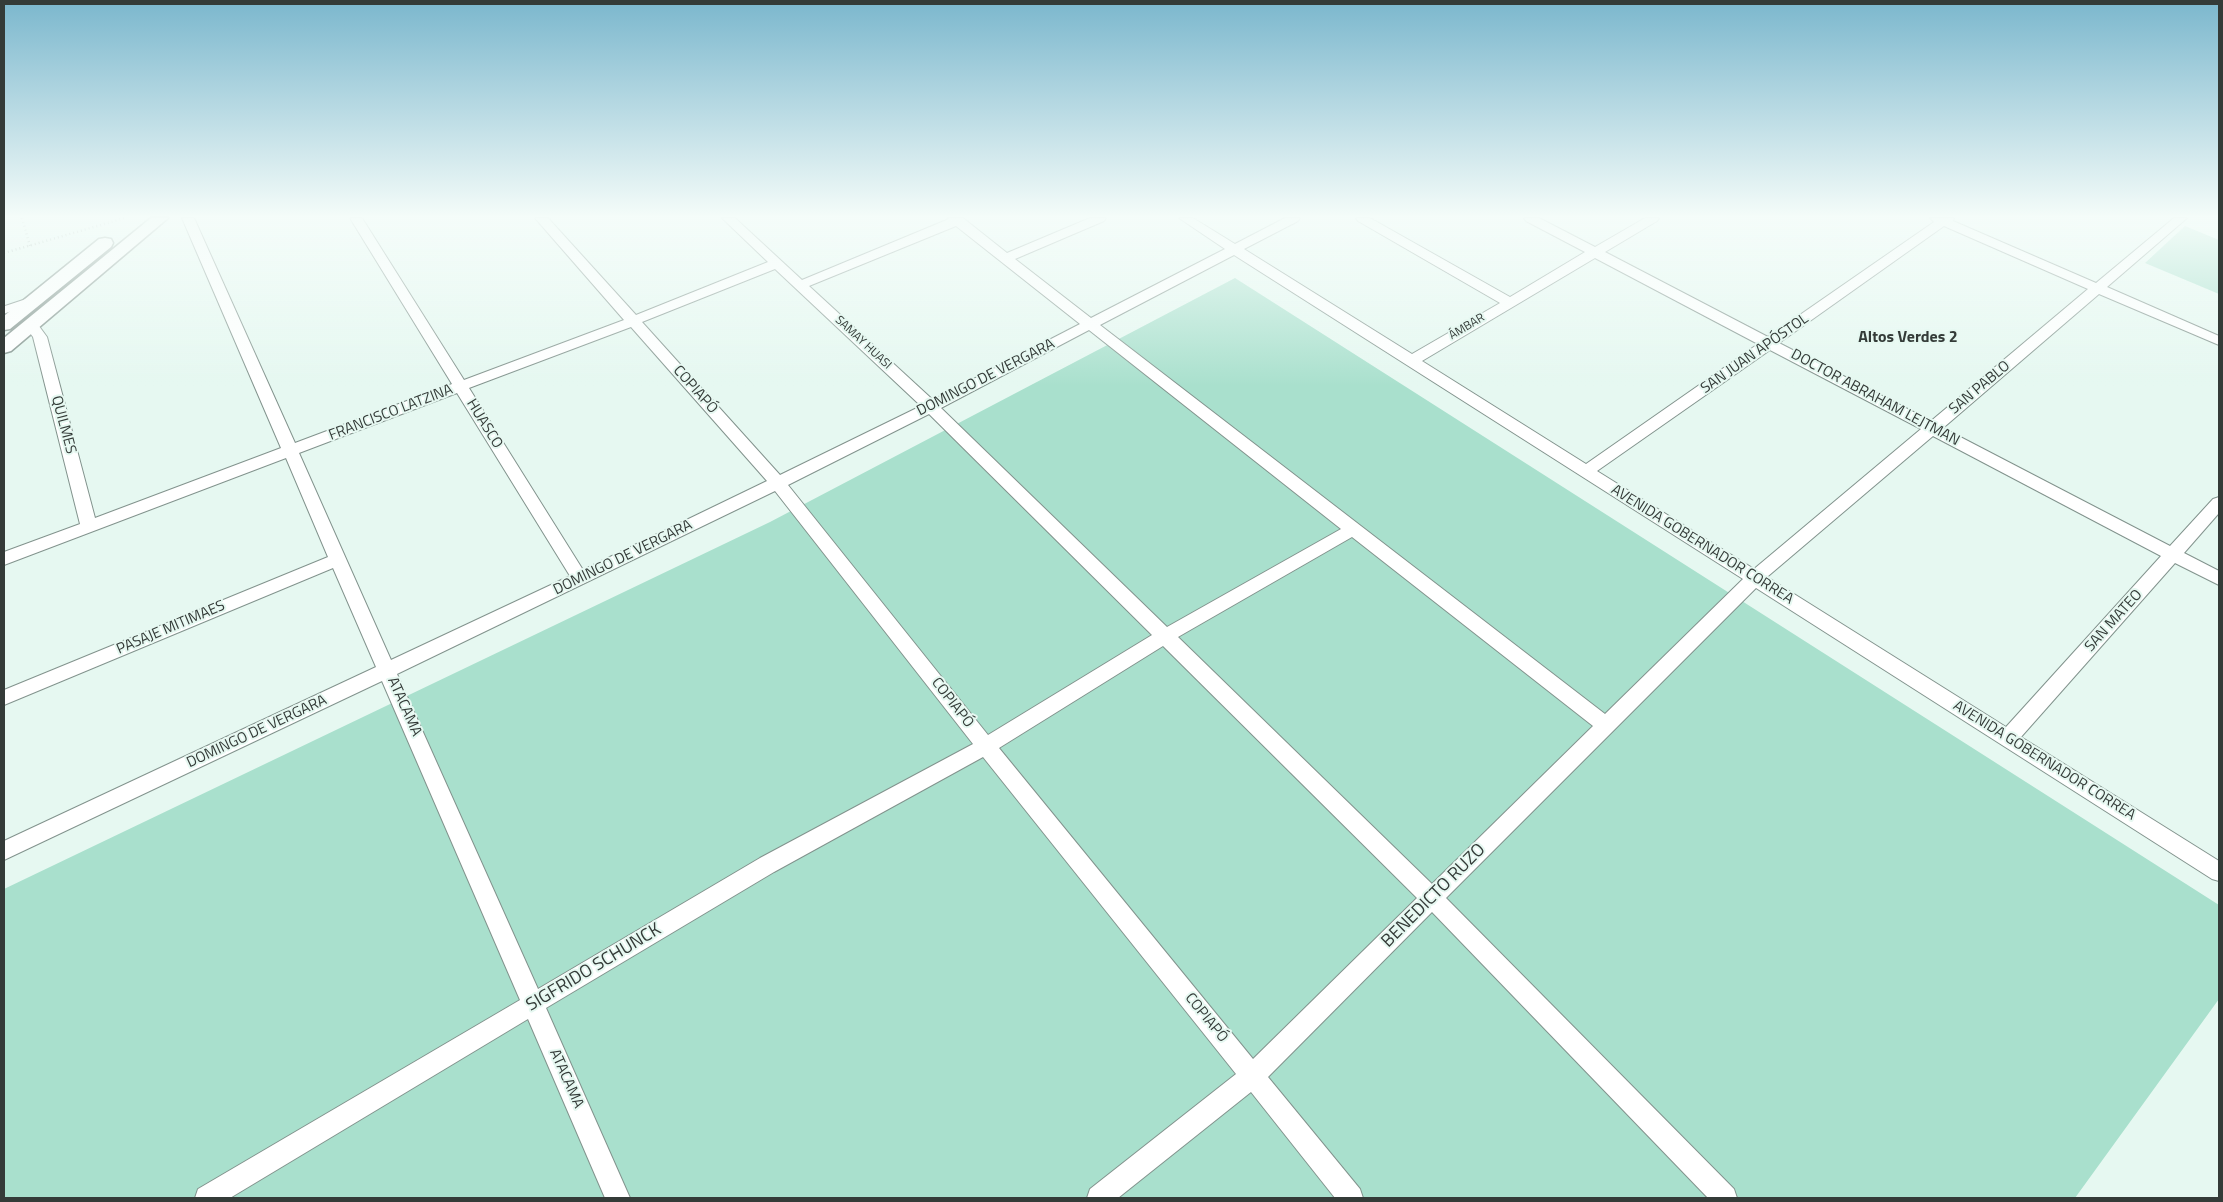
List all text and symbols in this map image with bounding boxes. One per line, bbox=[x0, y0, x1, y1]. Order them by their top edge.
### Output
street label: SAN JUAN APÓSTOL bbox=[1698, 310, 1812, 398]
street label: ÁMBAR bbox=[1447, 311, 1487, 343]
street label: SAMAY HUASI bbox=[832, 313, 894, 373]
district label: Altos Verdes 2 bbox=[1858, 328, 1958, 348]
street label: DOMINGO DE VERGARA bbox=[914, 335, 1058, 421]
street label: DOCTOR ABRAHAM LEJTMAN bbox=[1788, 346, 1962, 450]
street label: SAN PABLO bbox=[1946, 357, 2014, 419]
street label: COPIAPÓ bbox=[669, 362, 721, 418]
street label: FRANCISCO LATZINA bbox=[326, 381, 456, 445]
street label: QUILMES bbox=[47, 394, 79, 456]
street label: HUASCO bbox=[462, 396, 506, 452]
street label: AVENIDA GOBERNADOR CORREA bbox=[1607, 481, 1797, 609]
street label: DOMINGO DE VERGARA bbox=[551, 517, 695, 599]
street label: SAN MATEO bbox=[2081, 586, 2147, 656]
street label: PASAJE MITIMAES bbox=[114, 597, 228, 659]
street label: ATACAMA bbox=[383, 675, 425, 739]
street label: COPIAPÓ bbox=[927, 675, 977, 731]
street label: DOMINGO DE VERGARA bbox=[184, 692, 330, 772]
street label: AVENIDA GOBERNADOR CORREA bbox=[1949, 697, 2139, 825]
street label: BENEDICTO RUZO bbox=[1378, 840, 1490, 952]
street label: SIGFRIDO SCHUNCK bbox=[523, 919, 665, 1017]
street label: COPIAPÓ bbox=[1181, 990, 1231, 1046]
street label: ATACAMA bbox=[545, 1047, 587, 1111]

